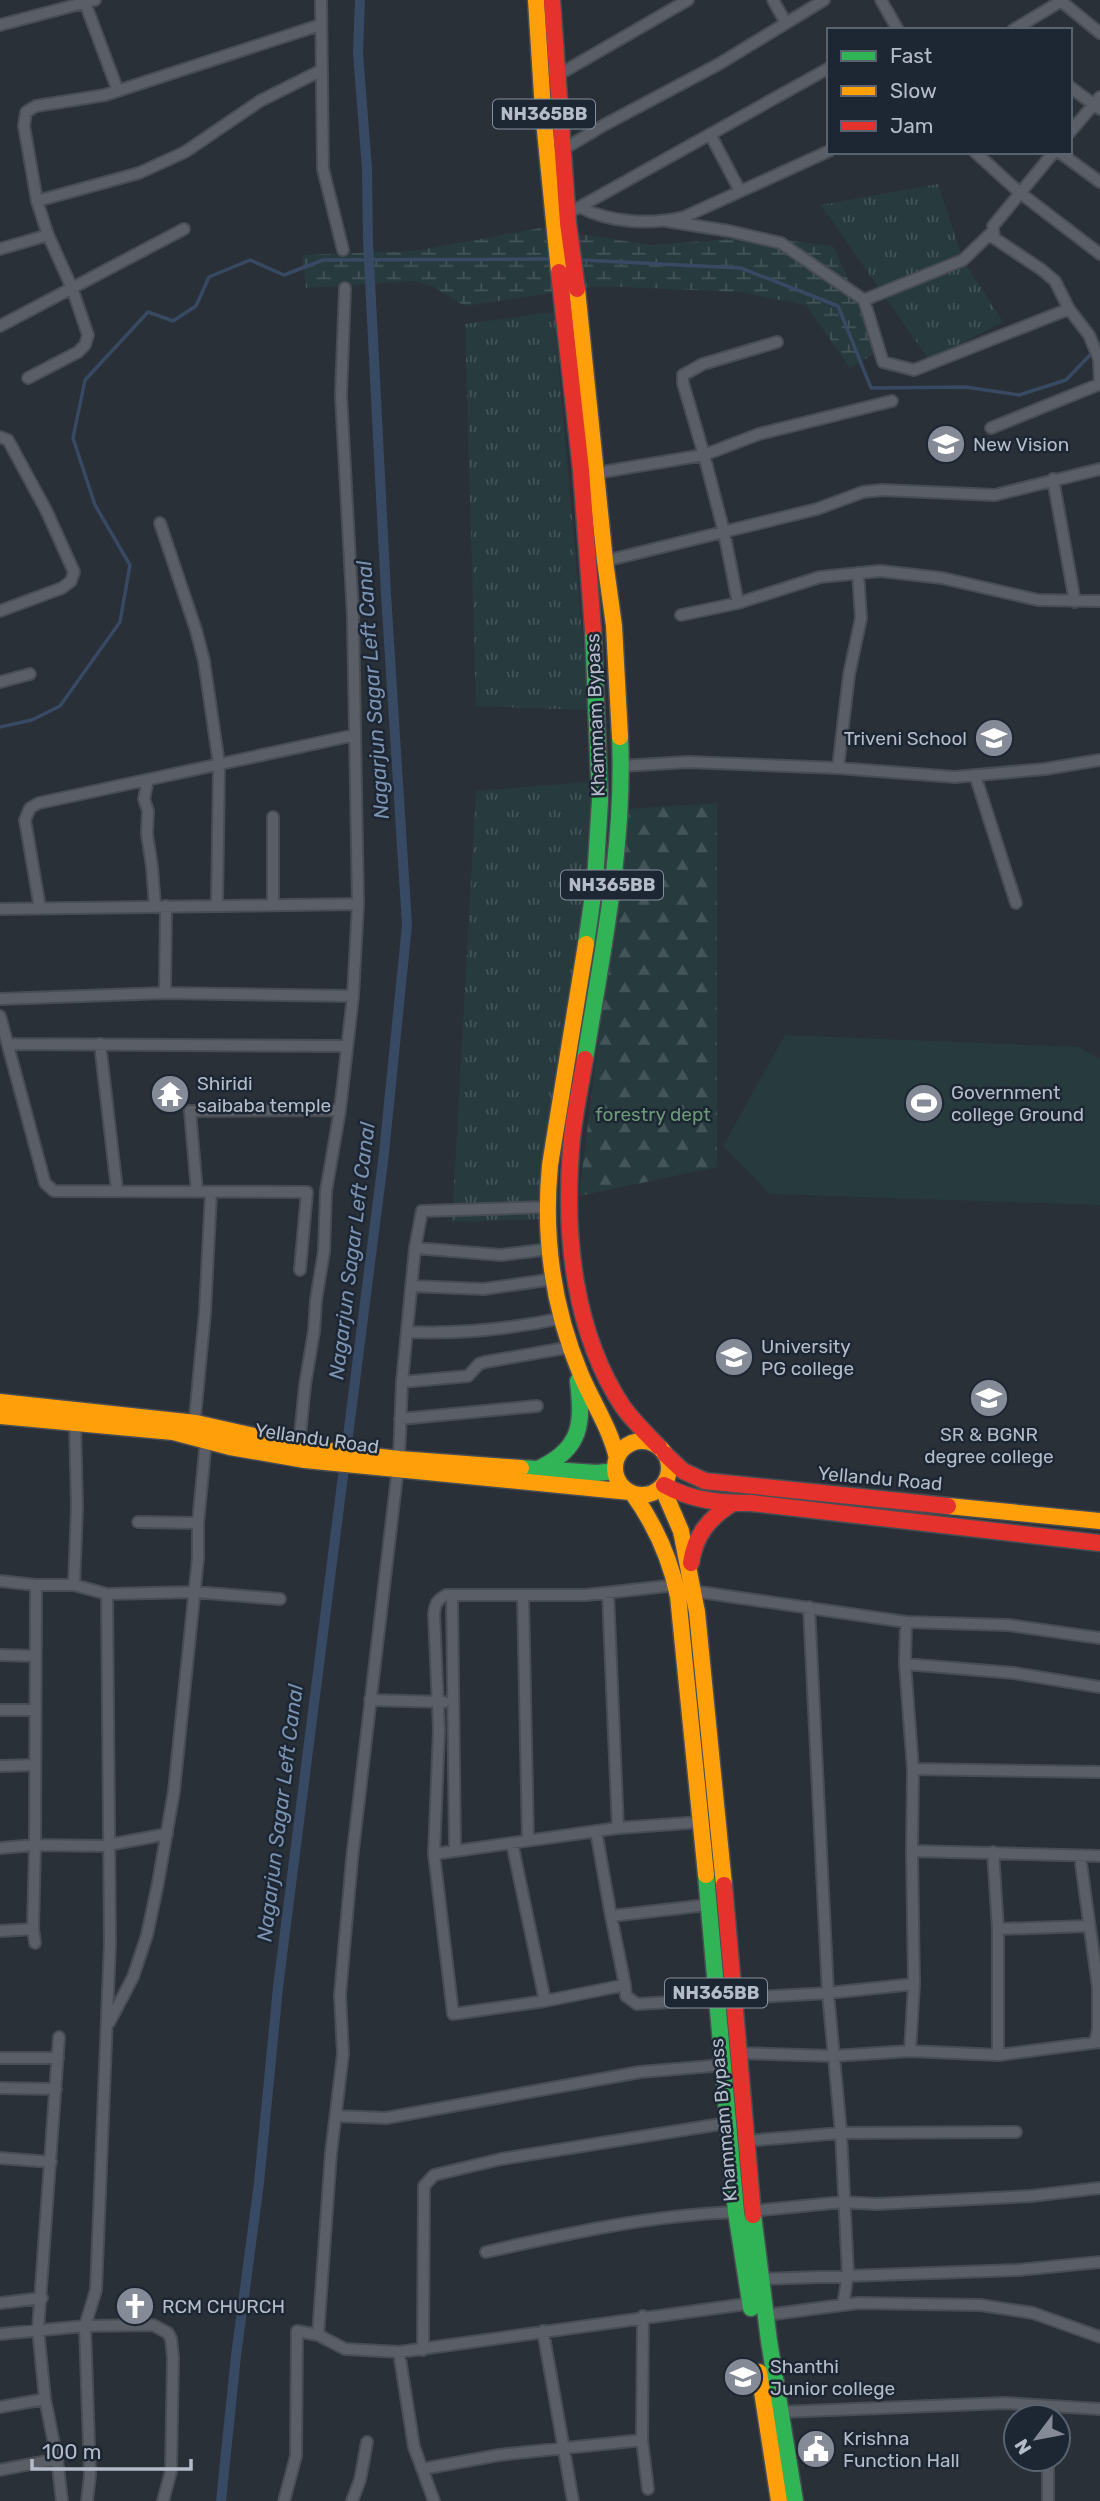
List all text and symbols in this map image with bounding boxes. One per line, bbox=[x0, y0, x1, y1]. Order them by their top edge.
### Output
legend bbox=[827, 28, 1072, 154]
text: Fast bbox=[890, 43, 932, 68]
text: Slow bbox=[890, 78, 937, 103]
road number: NH365BB bbox=[493, 100, 595, 128]
text: Jam bbox=[890, 113, 934, 138]
school or university icon: New Vision bbox=[925, 423, 967, 465]
place label: New Vision bbox=[973, 433, 1069, 456]
water label: Nagarjun Sagar Left Canal bbox=[351, 559, 394, 820]
street label: Khammam Bypass bbox=[581, 633, 610, 797]
school or university icon: Triveni School bbox=[973, 717, 1015, 759]
place label: Triveni School bbox=[844, 727, 967, 750]
road number: NH365BB bbox=[561, 870, 663, 900]
place label: Shiridi saibaba temple bbox=[197, 1072, 331, 1117]
temple icon: Shiridi saibaba temple bbox=[149, 1073, 191, 1115]
place label: Government college Ground bbox=[951, 1081, 1084, 1126]
sports icon: Government college Ground bbox=[903, 1082, 945, 1124]
park label: forestry dept bbox=[595, 1103, 711, 1126]
water label: Nagarjun Sagar Left Canal bbox=[323, 1120, 380, 1381]
place label: University PG college bbox=[761, 1335, 854, 1380]
school or university icon: University PG college bbox=[713, 1336, 755, 1378]
school or university icon: SR & BGNR degree college bbox=[968, 1377, 1010, 1419]
street label: Yellandu Road bbox=[253, 1418, 380, 1459]
place label: SR & BGNR degree college bbox=[924, 1423, 1054, 1468]
street label: Yellandu Road bbox=[817, 1462, 943, 1495]
water label: Nagarjun Sagar Left Canal bbox=[251, 1682, 308, 1943]
road number: NH365BB bbox=[665, 1979, 767, 2008]
street label: Khammam Bypass bbox=[705, 2037, 742, 2202]
church icon: RCM CHURCH bbox=[114, 2285, 156, 2327]
place label: RCM CHURCH bbox=[162, 2295, 285, 2318]
place label: Shanthi Junior college bbox=[770, 2355, 895, 2400]
school or university icon: Shanthi Junior college bbox=[722, 2356, 764, 2398]
north arrow bbox=[1002, 2403, 1072, 2473]
place label: Krishna Function Hall bbox=[843, 2427, 960, 2472]
scale bar bbox=[32, 2428, 191, 2472]
public building icon: Krishna Function Hall bbox=[795, 2428, 837, 2470]
text: N bbox=[1010, 2435, 1036, 2459]
text: 100 m bbox=[42, 2439, 101, 2464]

